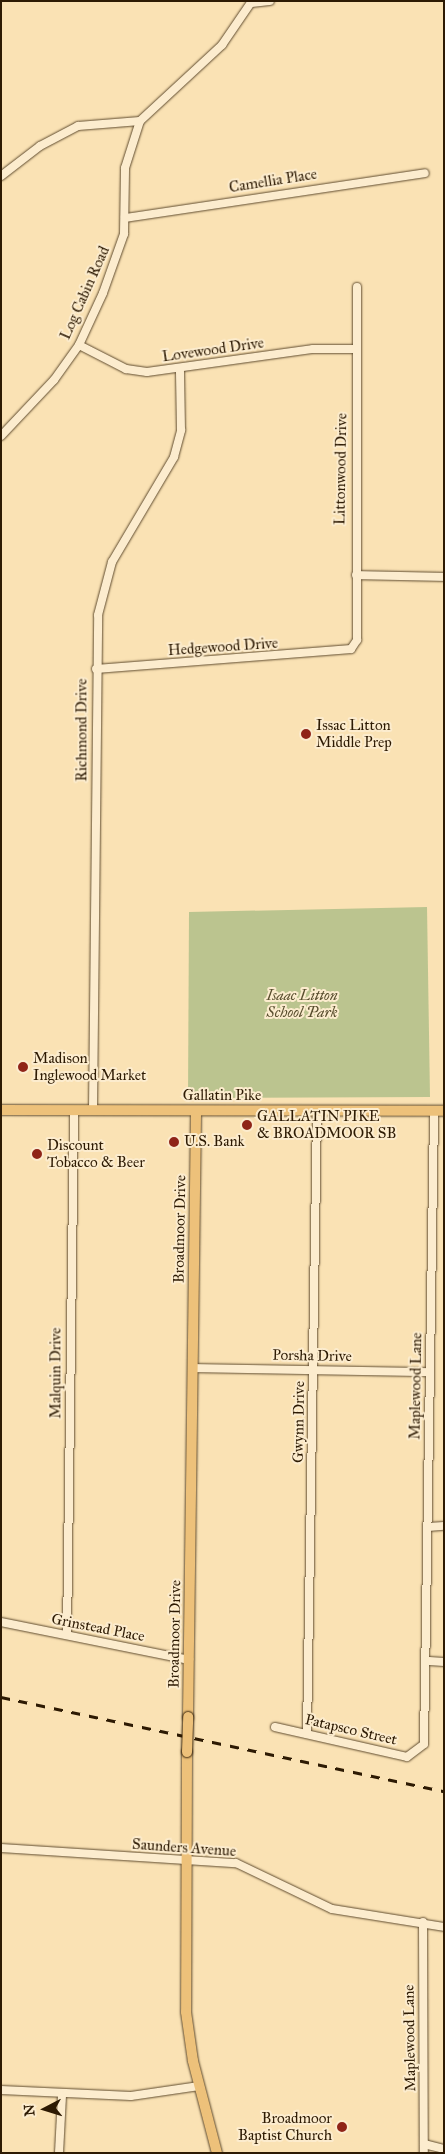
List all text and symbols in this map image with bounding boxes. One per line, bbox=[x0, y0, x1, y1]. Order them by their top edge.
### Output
street label: Camellia Place bbox=[228, 165, 318, 197]
street label: Log Cabin Road bbox=[56, 244, 114, 342]
street label: Lovewood Drive bbox=[161, 334, 265, 366]
street label: Littonwood Drive bbox=[331, 413, 351, 525]
street label: Hedgewood Drive bbox=[167, 634, 279, 660]
street label: Richmond Drive bbox=[73, 678, 91, 782]
place label: Issac Litton Middle Prep bbox=[316, 716, 392, 751]
marker: Issac Litton Middle Prep bbox=[300, 728, 312, 740]
park label: Isaac Litton School Park bbox=[266, 986, 338, 1021]
place label: Madison Inglewood Market bbox=[33, 1049, 146, 1084]
marker: Madison Inglewood Market bbox=[17, 1061, 29, 1073]
street label: Gallatin Pike bbox=[183, 1087, 261, 1105]
place label: GALLATIN PIKE & BROADMOOR SB bbox=[257, 1107, 396, 1142]
marker: GALLATIN PIKE & BROADMOOR SB bbox=[241, 1119, 253, 1131]
place label: U.S. Bank bbox=[184, 1133, 245, 1151]
place label: Discount Tobacco & Beer bbox=[47, 1136, 145, 1171]
marker: U.S. Bank bbox=[168, 1136, 180, 1148]
marker: Discount Tobacco & Beer bbox=[31, 1148, 43, 1160]
street label: Broadmoor Drive bbox=[170, 1175, 190, 1283]
street label: Malquin Drive bbox=[47, 1327, 65, 1419]
street label: Maplewood Lane bbox=[406, 1332, 426, 1440]
street label: Porsha Drive bbox=[272, 1346, 352, 1366]
street label: Gwynn Drive bbox=[289, 1381, 309, 1463]
street label: Broadmoor Drive bbox=[165, 1580, 185, 1688]
street label: Grinstead Place bbox=[50, 1610, 146, 1646]
street label: Patapsco Street bbox=[303, 1711, 399, 1749]
street label: Saunders Avenue bbox=[131, 1835, 237, 1861]
street label: Maplewood Lane bbox=[400, 1984, 420, 2092]
north arrow bbox=[20, 2084, 70, 2134]
text: N bbox=[21, 2104, 39, 2117]
place label: Broadmoor Baptist Church bbox=[238, 2109, 332, 2144]
marker: Broadmoor Baptist Church bbox=[336, 2121, 348, 2133]

